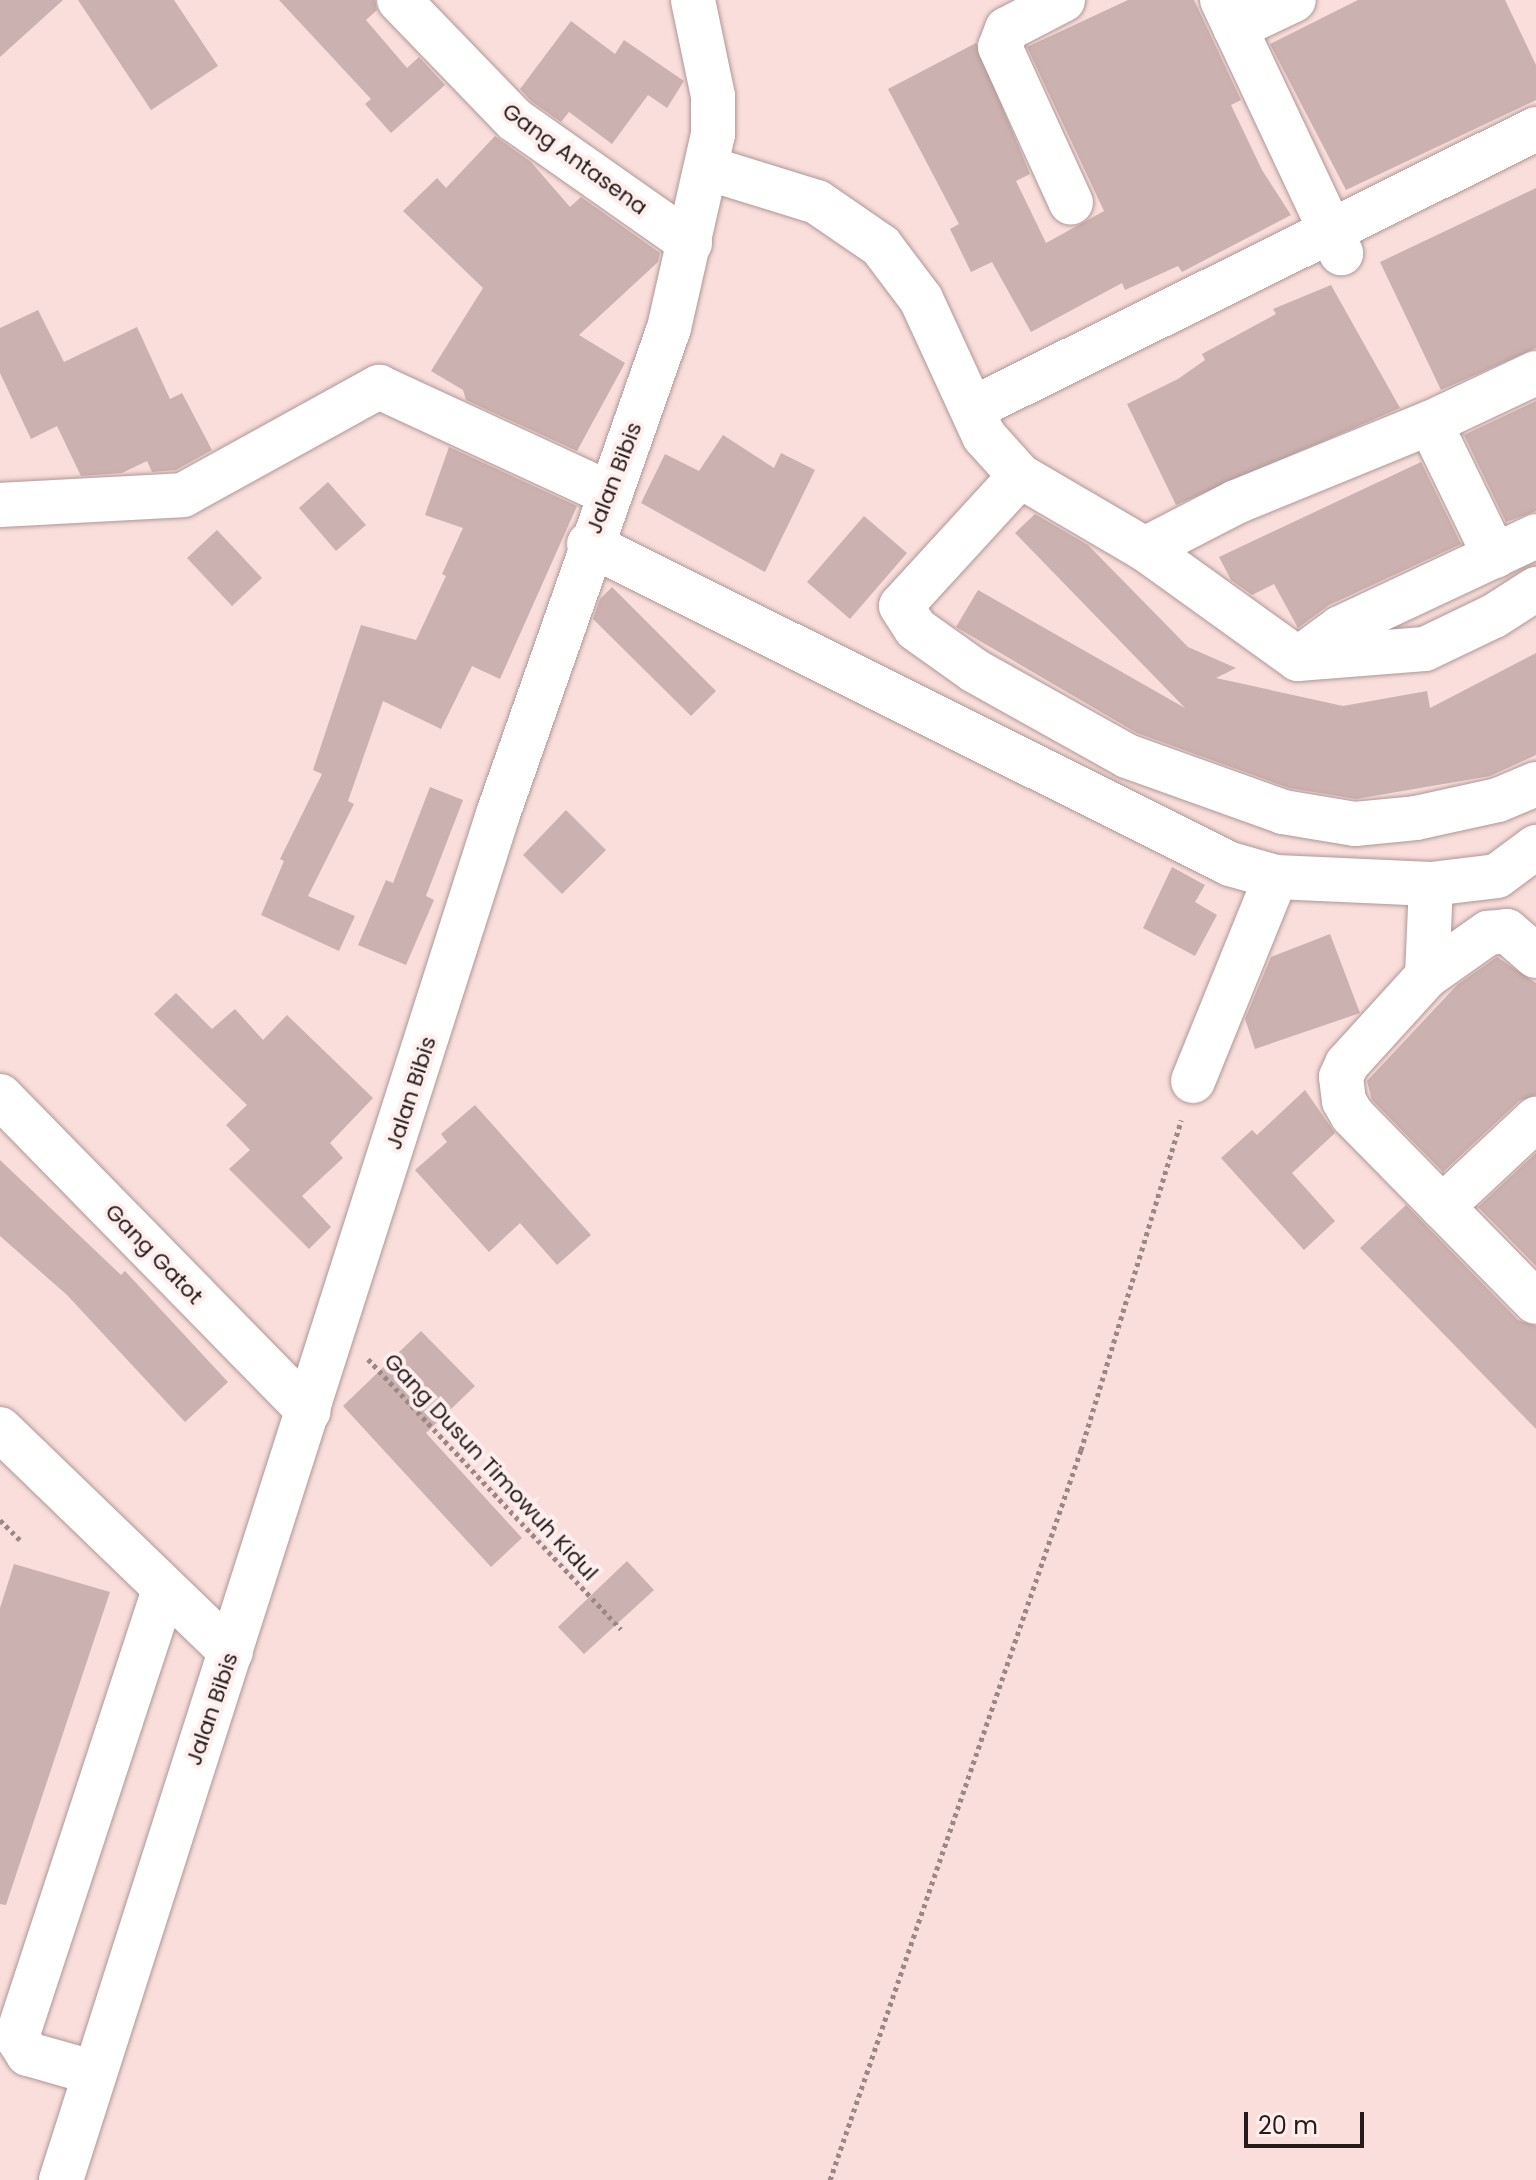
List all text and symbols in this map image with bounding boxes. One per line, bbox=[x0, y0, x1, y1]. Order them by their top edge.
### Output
street label: Gang Antasena bbox=[497, 98, 653, 220]
street label: Jalan Bibis bbox=[581, 418, 647, 538]
street label: Jalan Bibis bbox=[380, 1033, 442, 1153]
street label: Gang Gatot bbox=[100, 1198, 208, 1310]
street label: Gang Dusun Timowuh Kidul bbox=[379, 1348, 603, 1586]
street label: Jalan Bibis bbox=[180, 1649, 244, 1769]
scale bar bbox=[1248, 2096, 1368, 2146]
text: 20 m bbox=[1258, 2109, 1318, 2142]

